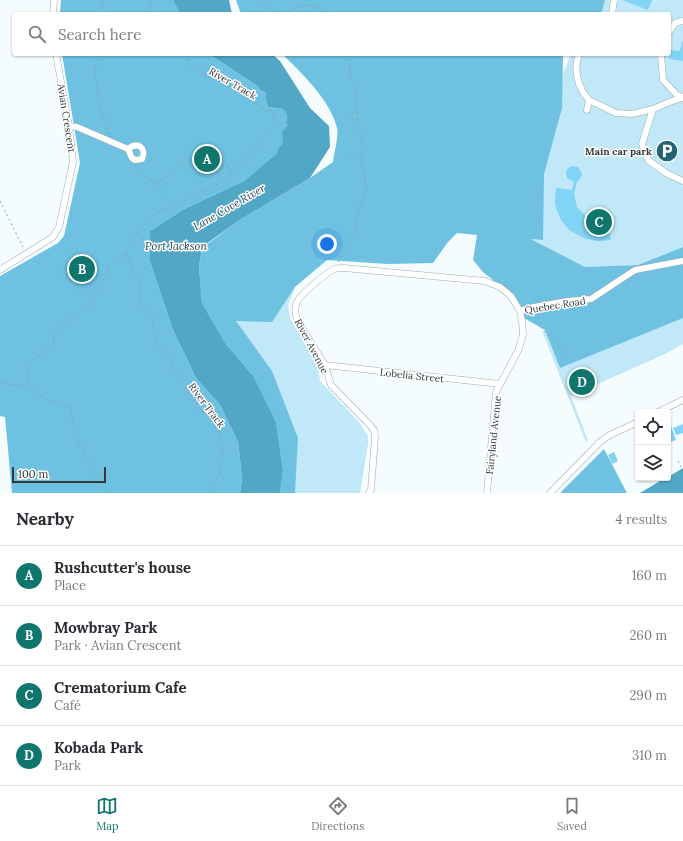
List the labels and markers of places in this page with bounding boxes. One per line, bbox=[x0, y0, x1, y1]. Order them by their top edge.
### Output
parking icon: Main car park bbox=[654, 138, 680, 164]
pin: A bbox=[194, 144, 220, 174]
place label: Main car park bbox=[585, 145, 652, 158]
pin: C bbox=[586, 207, 612, 237]
pin: B bbox=[69, 254, 95, 284]
pin: D bbox=[569, 367, 595, 397]

